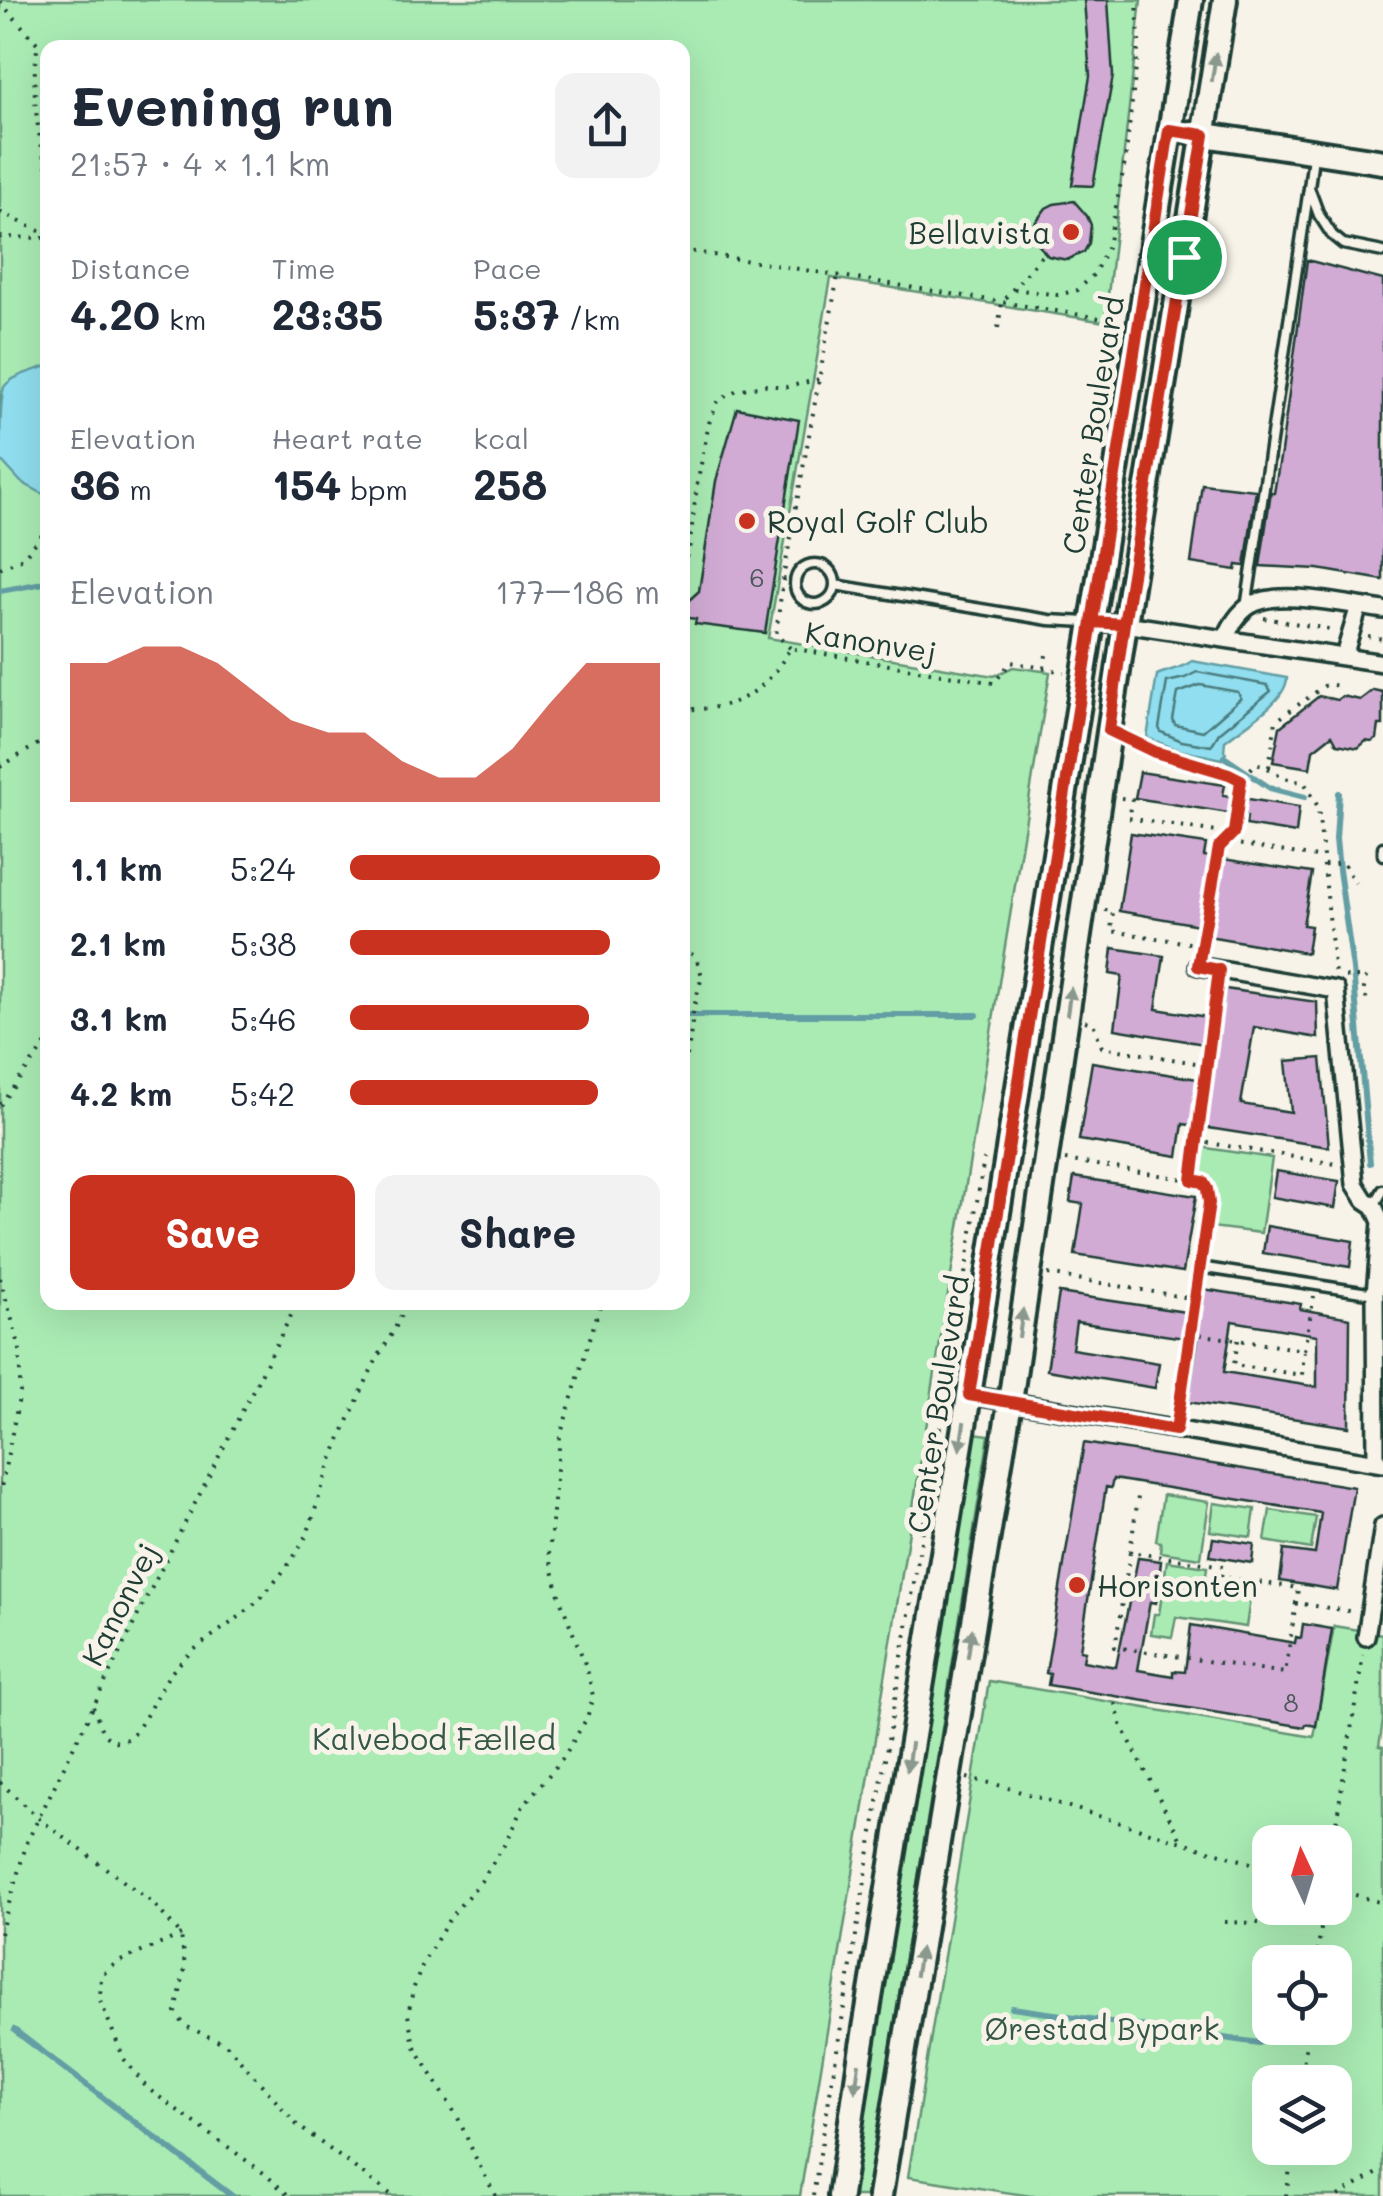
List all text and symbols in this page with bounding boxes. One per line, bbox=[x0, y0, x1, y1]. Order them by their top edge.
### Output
one-way arrow bbox=[1207, 51, 1223, 83]
text: Evening run bbox=[70, 68, 394, 140]
button: share bbox=[555, 73, 660, 178]
text: 21:57 · 4 × 1.1 km bbox=[70, 142, 330, 184]
place label: Bellavista bbox=[909, 212, 1051, 252]
pin bbox=[1142, 215, 1227, 300]
marker: Bellavista bbox=[1060, 221, 1082, 243]
icon: arrive bbox=[1157, 230, 1212, 285]
text: Distance bbox=[70, 250, 191, 286]
text: Time bbox=[272, 250, 335, 286]
text: Pace bbox=[473, 250, 542, 286]
text: 4.20 bbox=[70, 286, 160, 341]
text: 23:35 bbox=[272, 286, 383, 341]
text: 5:37 bbox=[473, 286, 560, 341]
street label: Center Boulevard bbox=[1052, 293, 1132, 557]
text: km bbox=[160, 301, 206, 337]
text: /km bbox=[560, 301, 621, 337]
text: Elevation bbox=[70, 420, 196, 456]
text: Heart rate bbox=[272, 420, 423, 456]
text: kcal bbox=[473, 420, 529, 456]
text: 36 bbox=[70, 456, 121, 511]
text: 154 bbox=[272, 456, 341, 511]
text: 258 bbox=[473, 456, 547, 511]
text: m bbox=[121, 471, 152, 507]
text: bpm bbox=[341, 471, 408, 507]
place label: Royal Golf Club bbox=[767, 501, 989, 541]
marker: Royal Golf Club bbox=[736, 510, 758, 532]
house number: 6 bbox=[749, 561, 765, 593]
text: Elevation bbox=[70, 570, 214, 612]
text: 177–186 m bbox=[495, 570, 660, 612]
street label: Kanonvej bbox=[802, 611, 940, 671]
text: 1.1 km bbox=[70, 847, 162, 889]
text: 5:24 bbox=[230, 847, 295, 889]
text: 2.1 km bbox=[70, 922, 166, 964]
text: 5:38 bbox=[230, 922, 297, 964]
one-way arrow bbox=[1061, 985, 1077, 1016]
text: 3.1 km bbox=[70, 997, 167, 1039]
text: 5:46 bbox=[230, 997, 297, 1039]
text: 4.2 km bbox=[70, 1072, 172, 1114]
text: 5:42 bbox=[230, 1072, 295, 1114]
button: Save bbox=[70, 1175, 355, 1290]
button: Share bbox=[375, 1175, 660, 1290]
street label: Center Boulevard bbox=[897, 1272, 977, 1536]
one-way arrow bbox=[1014, 1306, 1030, 1338]
one-way arrow bbox=[954, 1421, 969, 1452]
street label: Kanonvej bbox=[71, 1536, 167, 1672]
place label: Horisonten bbox=[1097, 1565, 1258, 1605]
marker: Horisonten bbox=[1066, 1574, 1088, 1596]
one-way arrow bbox=[963, 1627, 978, 1659]
house number: 8 bbox=[1283, 1686, 1299, 1718]
park label: Kalvebod Fælled bbox=[312, 1718, 556, 1758]
one-way arrow bbox=[901, 1742, 916, 1773]
north arrow bbox=[1252, 1825, 1352, 1925]
map controls bbox=[1252, 1825, 1352, 2165]
one-way arrow bbox=[910, 1945, 926, 1977]
button: locate bbox=[1252, 1945, 1352, 2045]
park label: Ørestad Bypark bbox=[985, 2008, 1219, 2048]
one-way arrow bbox=[848, 2062, 864, 2094]
button: layers bbox=[1252, 2065, 1352, 2165]

